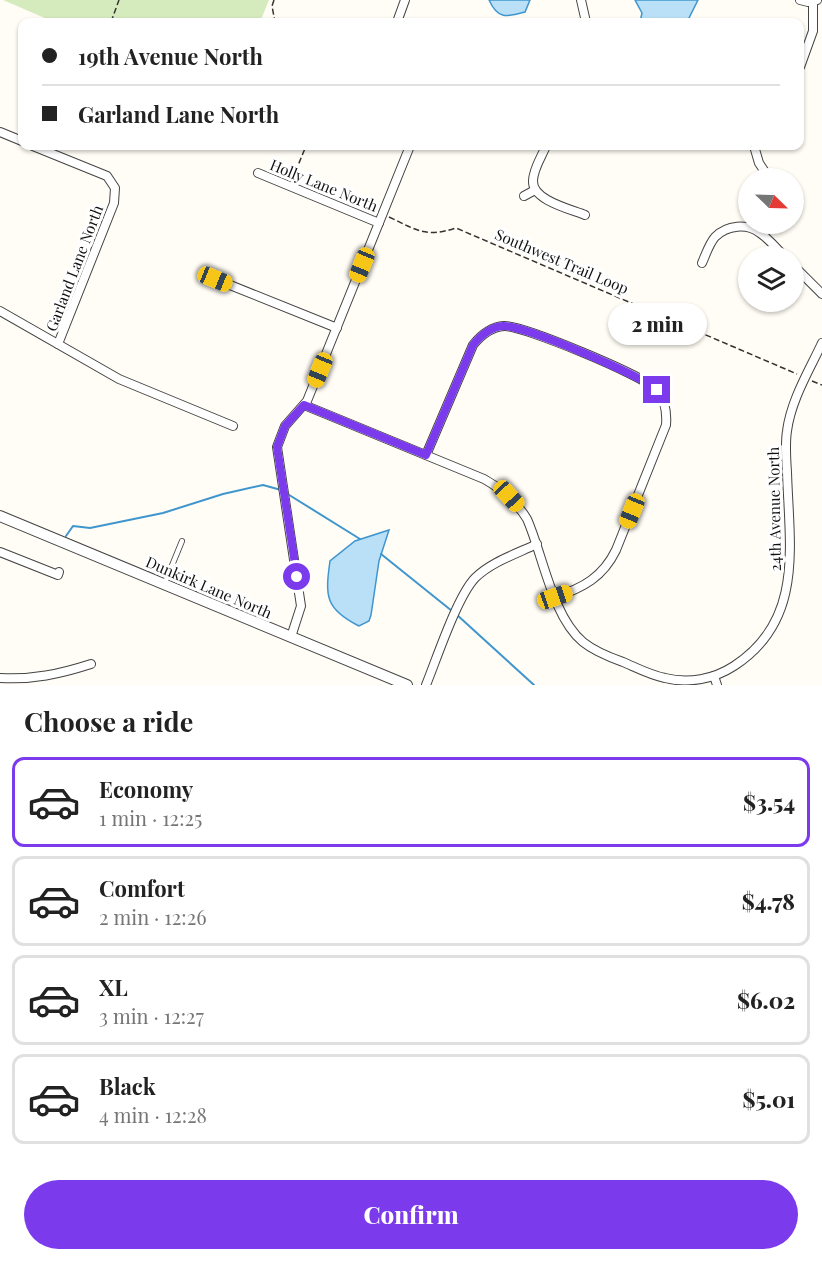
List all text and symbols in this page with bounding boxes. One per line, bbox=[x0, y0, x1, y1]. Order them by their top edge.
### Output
text: 19th Avenue North bbox=[78, 41, 263, 71]
text: Garland Lane North bbox=[78, 99, 279, 129]
street label: Holly Lane North bbox=[267, 154, 381, 216]
north arrow bbox=[738, 168, 804, 234]
map controls bbox=[738, 168, 804, 312]
street label: Garland Lane North bbox=[41, 202, 107, 334]
street label: Southwest Trail Loop bbox=[492, 224, 632, 298]
car bbox=[347, 245, 377, 285]
button: layers bbox=[738, 246, 804, 312]
car bbox=[195, 264, 235, 294]
callout: 2 min bbox=[608, 303, 706, 345]
text: 2 min bbox=[631, 310, 684, 337]
car bbox=[305, 350, 335, 390]
route end bbox=[643, 376, 670, 403]
street label: 24th Avenue North bbox=[763, 446, 785, 571]
car bbox=[490, 477, 528, 515]
car bbox=[617, 491, 647, 531]
street label: Dunkirk Lane North bbox=[143, 551, 275, 623]
route start bbox=[283, 563, 310, 590]
car bbox=[535, 583, 575, 611]
text: Choose a ride bbox=[24, 703, 193, 739]
text: Economy bbox=[99, 774, 193, 804]
icon: car bbox=[27, 775, 81, 829]
text: $3.54 bbox=[743, 787, 795, 817]
text: 1 min · 12:25 bbox=[99, 804, 202, 831]
text: Comfort bbox=[99, 873, 185, 903]
icon: car bbox=[27, 874, 81, 928]
text: $4.78 bbox=[742, 886, 795, 916]
text: 2 min · 12:26 bbox=[99, 903, 207, 930]
text: XL bbox=[99, 972, 128, 1002]
icon: car bbox=[27, 973, 81, 1027]
text: $6.02 bbox=[737, 985, 795, 1015]
text: 3 min · 12:27 bbox=[99, 1002, 204, 1029]
text: Black bbox=[99, 1071, 156, 1101]
icon: car bbox=[27, 1072, 81, 1126]
text: $5.01 bbox=[742, 1084, 795, 1114]
text: 4 min · 12:28 bbox=[99, 1101, 207, 1128]
button: Confirm bbox=[24, 1180, 798, 1249]

